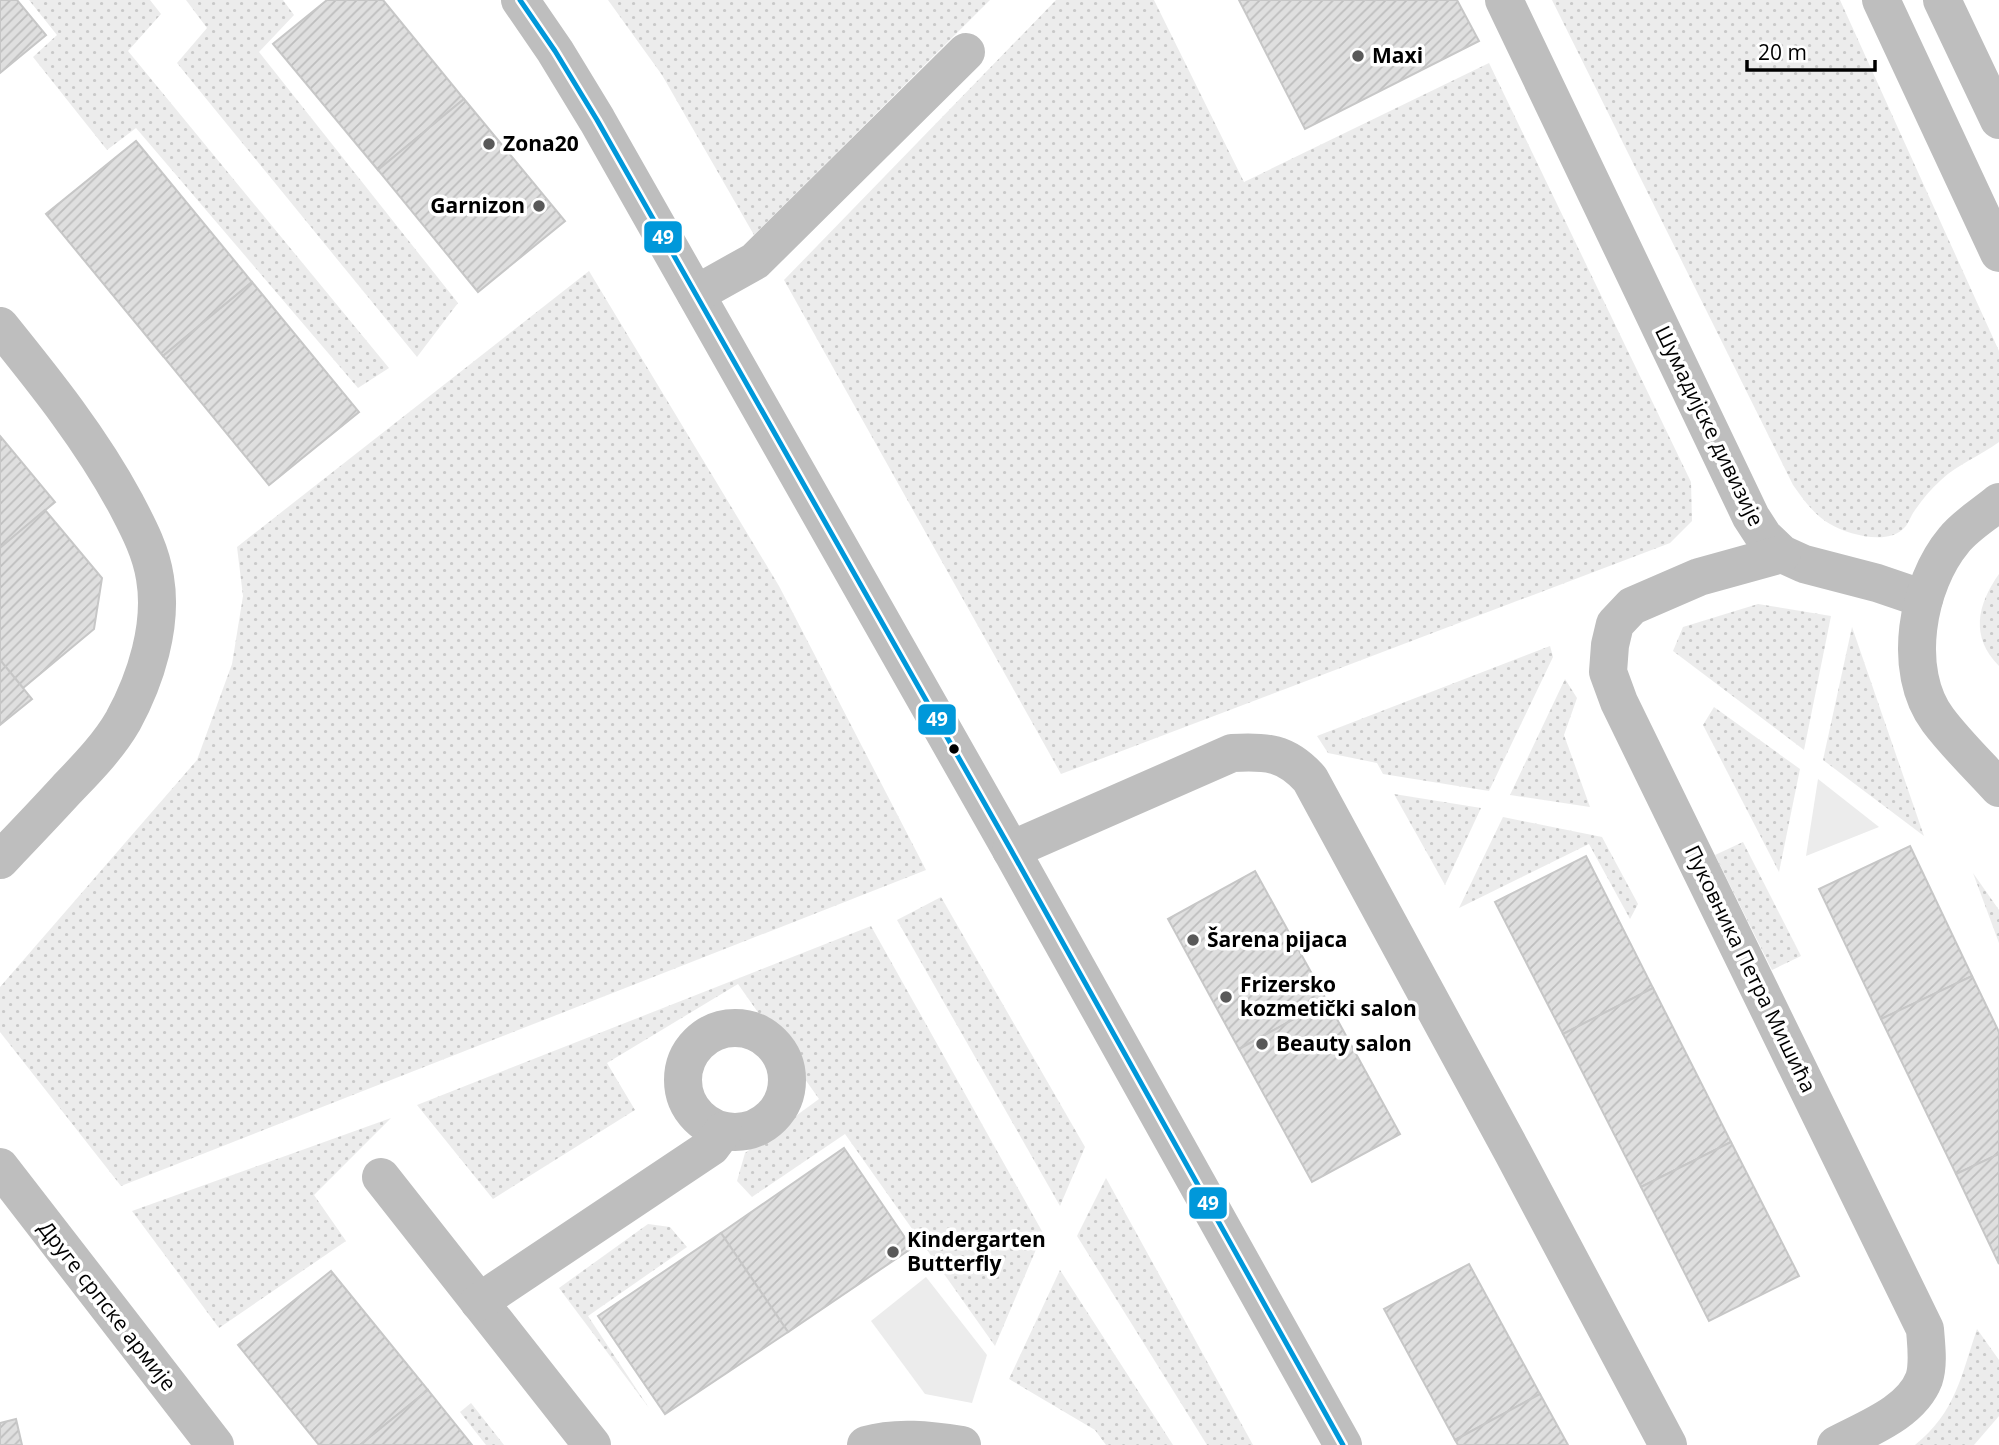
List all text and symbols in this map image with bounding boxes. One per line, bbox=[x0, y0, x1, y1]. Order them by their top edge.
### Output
scale bar bbox=[1747, 28, 1875, 72]
text: 20 m bbox=[1758, 38, 1807, 66]
place label: Maxi bbox=[1372, 41, 1423, 69]
marker: Maxi bbox=[1350, 48, 1366, 64]
place label: Zona20 bbox=[503, 129, 579, 157]
marker: Zona20 bbox=[481, 136, 497, 152]
place label: Garnizon bbox=[430, 191, 525, 219]
marker: Garnizon bbox=[531, 198, 547, 214]
line badge: 49 bbox=[643, 220, 683, 254]
text: 49 bbox=[652, 224, 674, 250]
street label: Шумадијске дивизије bbox=[1649, 321, 1771, 530]
line badge: 49 bbox=[917, 703, 957, 736]
text: 49 bbox=[926, 706, 948, 732]
unlabelled marker bbox=[947, 742, 961, 756]
street label: Пуковника Петра Мишића bbox=[1679, 840, 1823, 1097]
place label: Šarena pijaca bbox=[1207, 925, 1347, 953]
marker: Šarena pijaca bbox=[1185, 932, 1201, 948]
place label: Frizersko kozmetički salon bbox=[1240, 970, 1417, 1022]
marker: Frizersko kozmetički salon bbox=[1218, 989, 1234, 1005]
place label: Beauty salon bbox=[1276, 1029, 1412, 1057]
marker: Beauty salon bbox=[1254, 1036, 1270, 1052]
line badge: 49 bbox=[1188, 1186, 1228, 1220]
text: 49 bbox=[1197, 1190, 1219, 1216]
street label: Друге српске армије bbox=[33, 1215, 183, 1396]
place label: Kindergarten Butterfly bbox=[907, 1225, 1046, 1277]
marker: Kindergarten Butterfly bbox=[885, 1244, 901, 1260]

